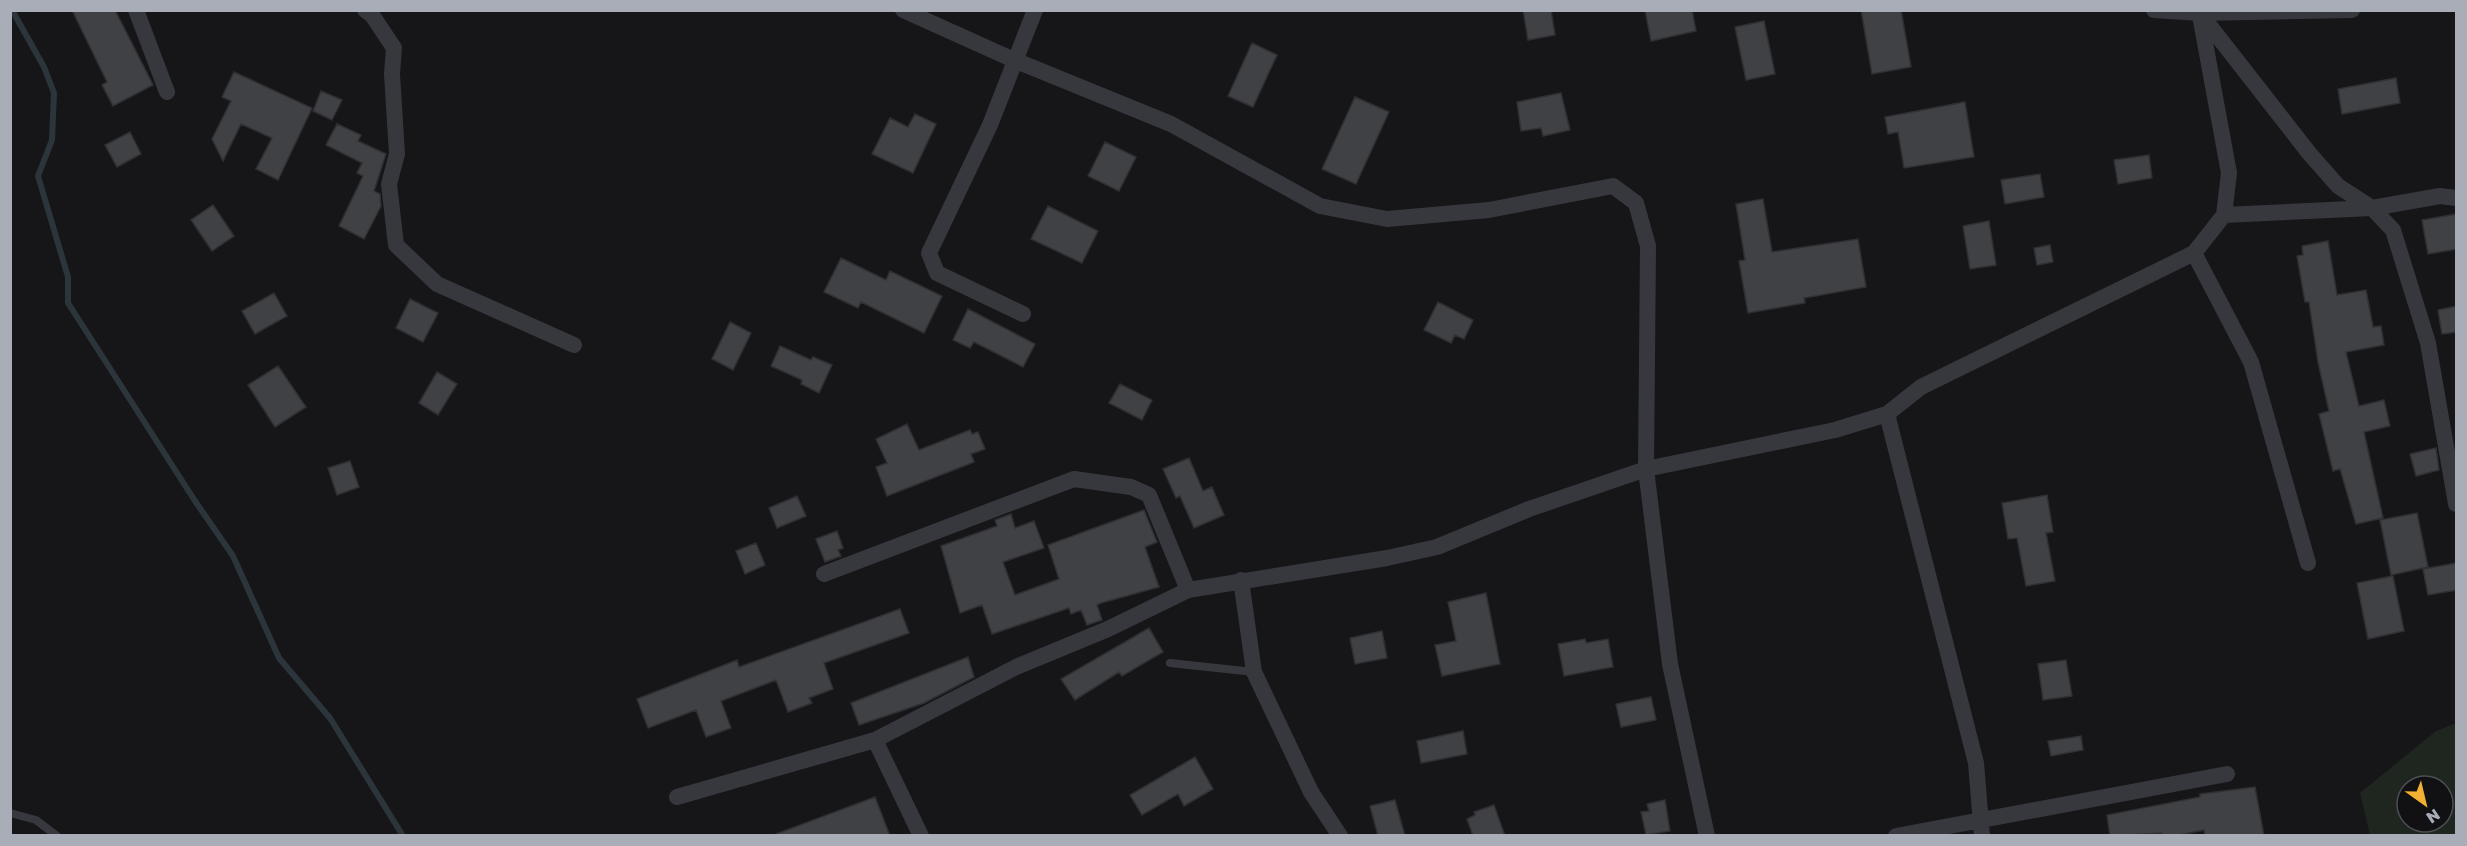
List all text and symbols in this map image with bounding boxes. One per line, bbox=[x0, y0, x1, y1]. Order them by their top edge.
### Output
north arrow bbox=[2395, 774, 2455, 834]
text: N bbox=[2423, 805, 2444, 828]

